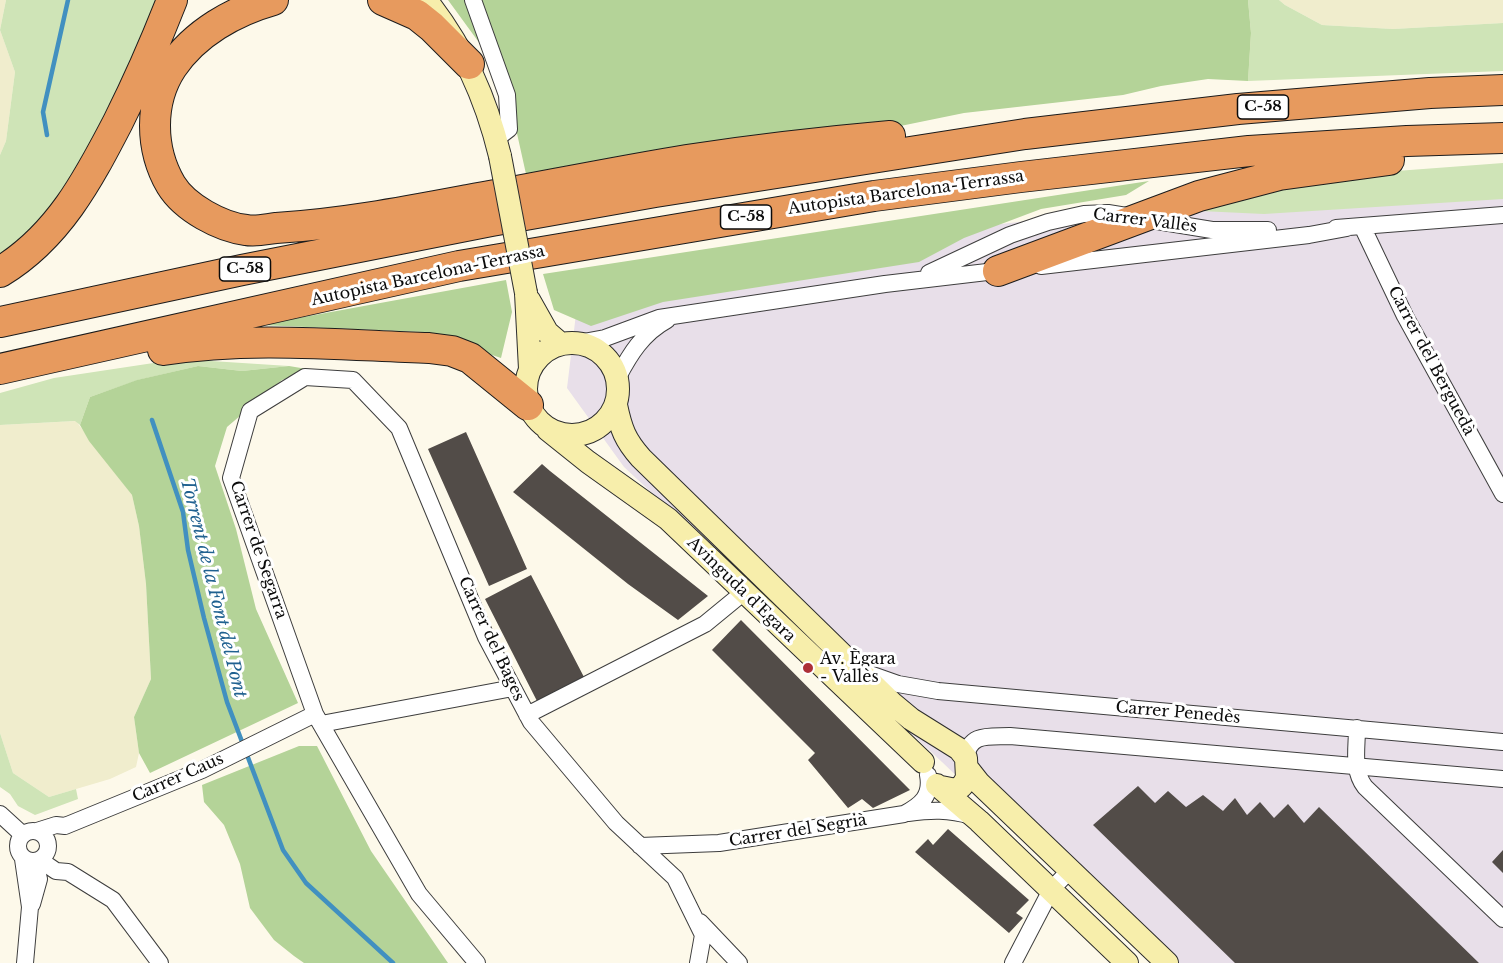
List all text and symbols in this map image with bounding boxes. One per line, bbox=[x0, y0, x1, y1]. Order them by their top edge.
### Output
road number: C-58 bbox=[1238, 95, 1288, 119]
street label: Autopista Barcelona-Terrassa bbox=[787, 167, 1025, 219]
road number: C-58 bbox=[720, 205, 771, 229]
street label: Carrer Vallès bbox=[1092, 205, 1198, 237]
street label: Autopista Barcelona-Terrassa bbox=[309, 242, 547, 310]
road number: C-58 bbox=[220, 257, 270, 281]
street label: Carrer del Berguedà bbox=[1384, 283, 1478, 439]
water label: Torrent de la Font del Pont bbox=[175, 476, 251, 700]
street label: Carrer de Segarra bbox=[225, 478, 291, 622]
street label: Avinguda d'Egara bbox=[683, 533, 799, 647]
street label: Carrer del Bages bbox=[454, 574, 528, 704]
place label: Av. Ègara - Vallès bbox=[820, 649, 896, 687]
marker: Av. Ègara - Vallès bbox=[801, 661, 815, 675]
street label: Carrer Penedès bbox=[1115, 698, 1241, 728]
street label: Carrer Caus bbox=[129, 749, 227, 807]
street label: Carrer del Segrià bbox=[728, 811, 868, 851]

